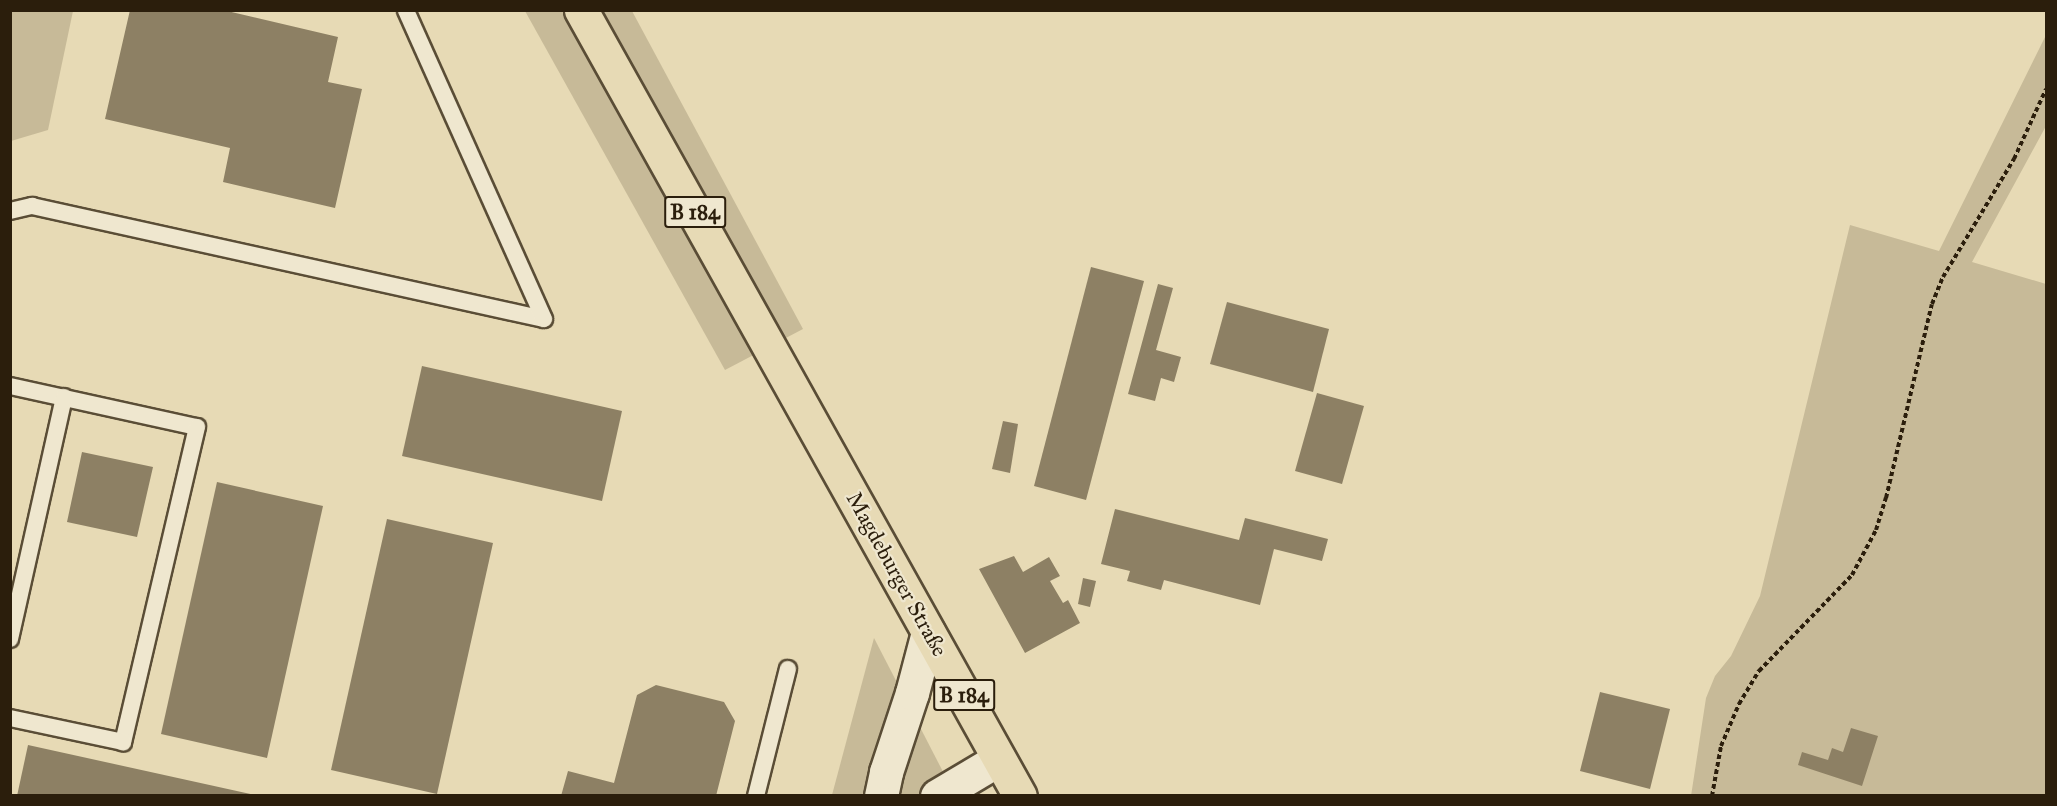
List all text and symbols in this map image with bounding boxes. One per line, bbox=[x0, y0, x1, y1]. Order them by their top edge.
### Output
road number: B 184 bbox=[664, 194, 726, 230]
street label: Magdeburger Straße bbox=[841, 487, 953, 661]
road number: B 184 bbox=[932, 677, 996, 713]

